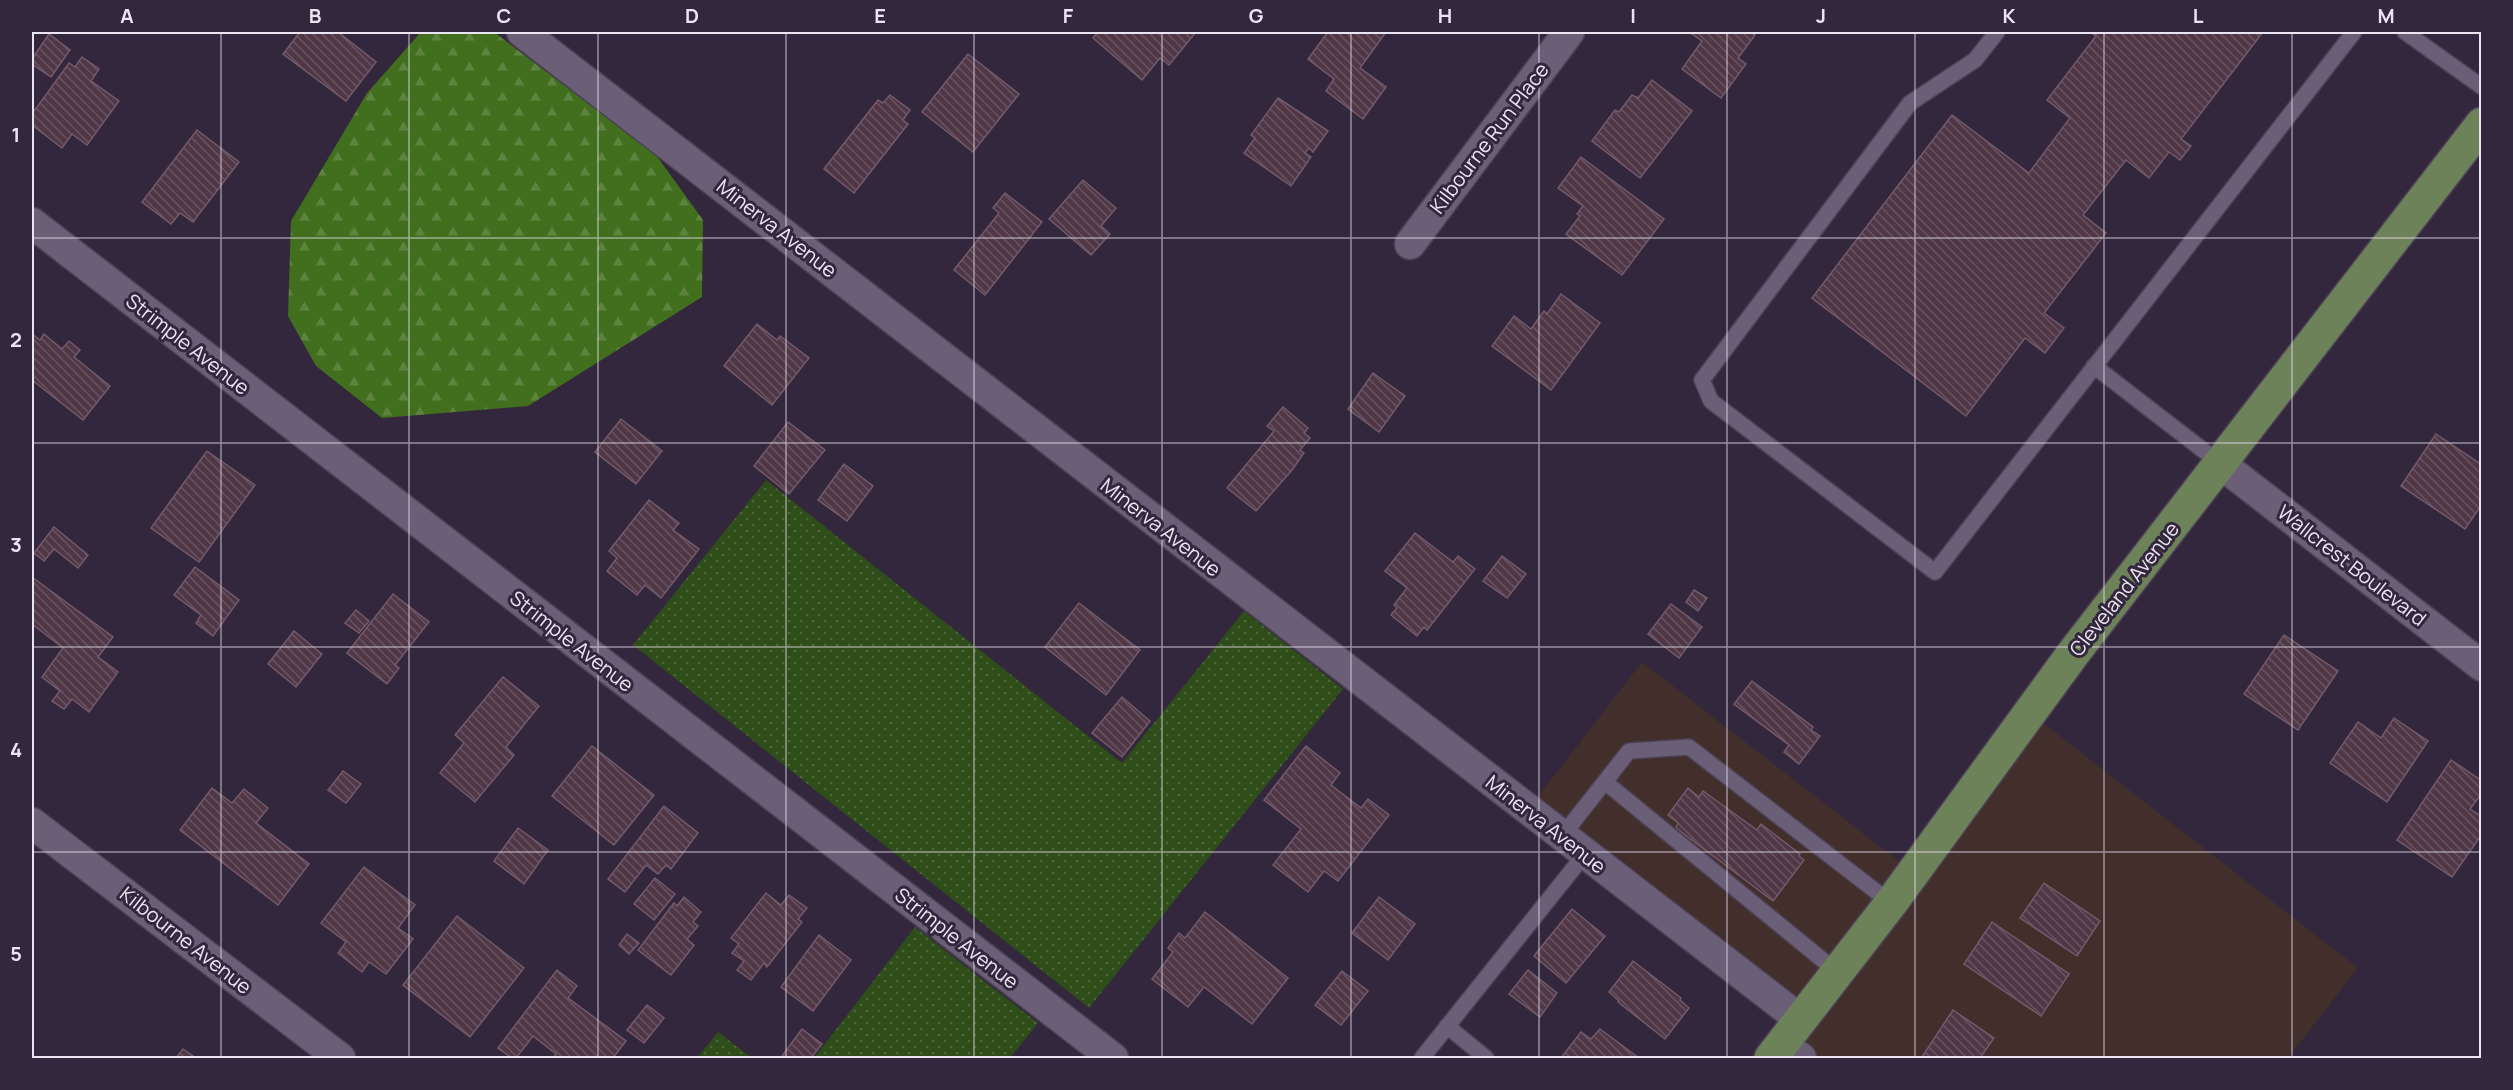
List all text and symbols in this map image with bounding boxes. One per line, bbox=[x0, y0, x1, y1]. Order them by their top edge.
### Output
text: A bbox=[120, 2, 134, 29]
text: B bbox=[309, 2, 322, 29]
text: C bbox=[497, 2, 511, 29]
text: D bbox=[685, 2, 699, 29]
text: E bbox=[874, 2, 886, 29]
text: F bbox=[1063, 2, 1074, 29]
text: G bbox=[1249, 2, 1264, 29]
text: H bbox=[1438, 2, 1452, 29]
text: I bbox=[1630, 2, 1636, 29]
text: J bbox=[1816, 2, 1826, 29]
text: K bbox=[2003, 2, 2016, 29]
text: L bbox=[2193, 2, 2204, 29]
text: M bbox=[2377, 2, 2395, 29]
street label: Kilbourne Run Place bbox=[1423, 57, 1555, 219]
text: 1 bbox=[12, 121, 20, 148]
street label: Minerva Avenue bbox=[711, 173, 843, 283]
street label: Strimple Avenue bbox=[121, 287, 255, 401]
text: 2 bbox=[10, 326, 22, 353]
street label: Minerva Avenue bbox=[1095, 472, 1227, 582]
street label: Wallcrest Boulevard bbox=[2272, 498, 2432, 632]
street label: Cleveland Avenue bbox=[2063, 516, 2185, 662]
text: 3 bbox=[10, 531, 22, 558]
street label: Strimple Avenue bbox=[505, 584, 639, 698]
text: 4 bbox=[10, 736, 22, 763]
street label: Minerva Avenue bbox=[1480, 769, 1612, 879]
street label: Kilbourne Avenue bbox=[115, 880, 257, 1000]
street label: Strimple Avenue bbox=[890, 881, 1024, 995]
text: 5 bbox=[10, 940, 22, 967]

